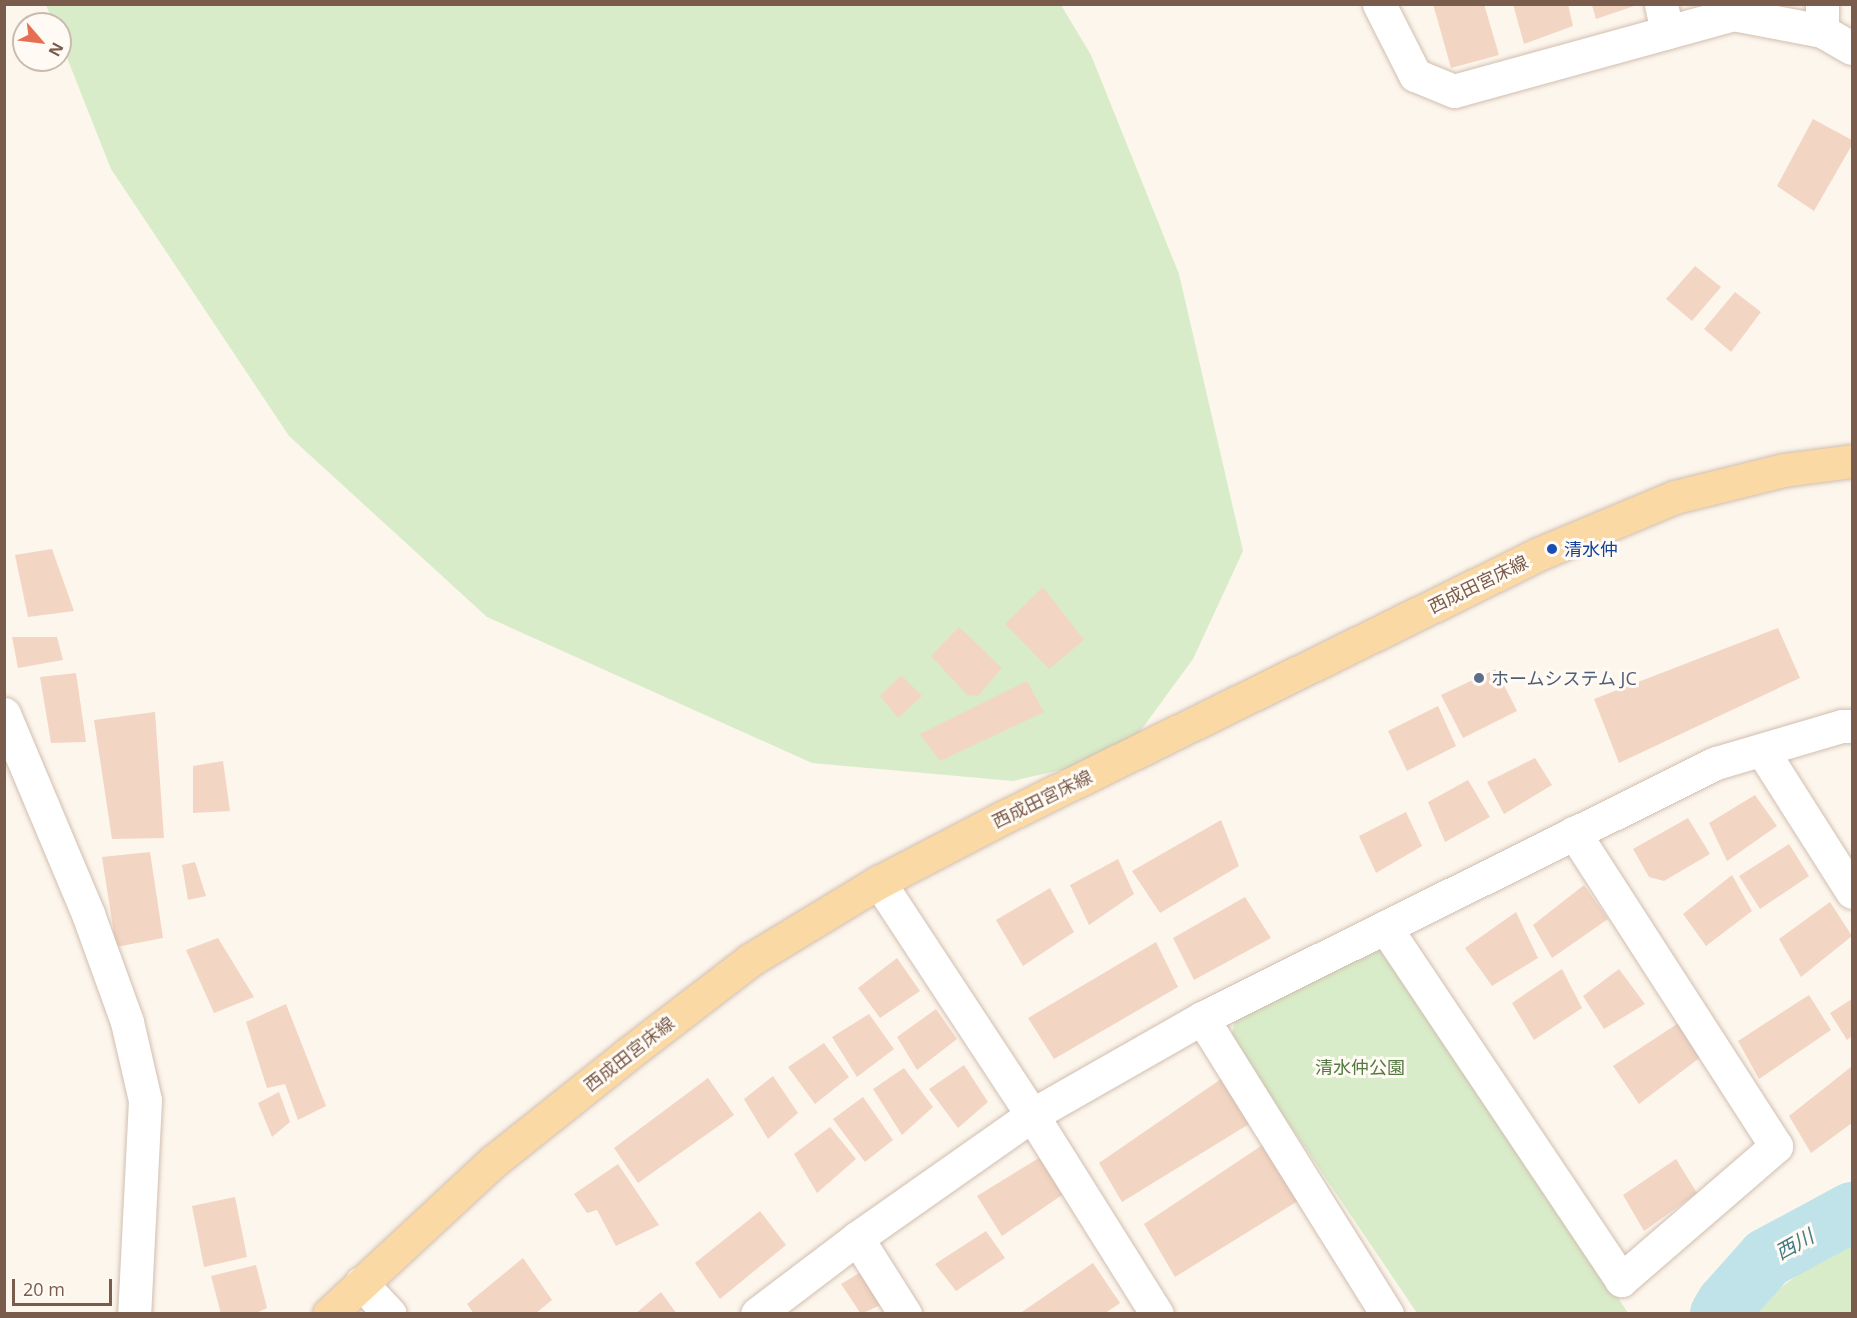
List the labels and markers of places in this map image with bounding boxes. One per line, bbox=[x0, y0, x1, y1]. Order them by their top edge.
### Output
place label: 清水仲 bbox=[1564, 538, 1618, 560]
marker: 清水仲 bbox=[1545, 542, 1559, 556]
place label: ホームシステム JC bbox=[1491, 667, 1638, 689]
marker: ホームシステム JC bbox=[1472, 671, 1486, 685]

